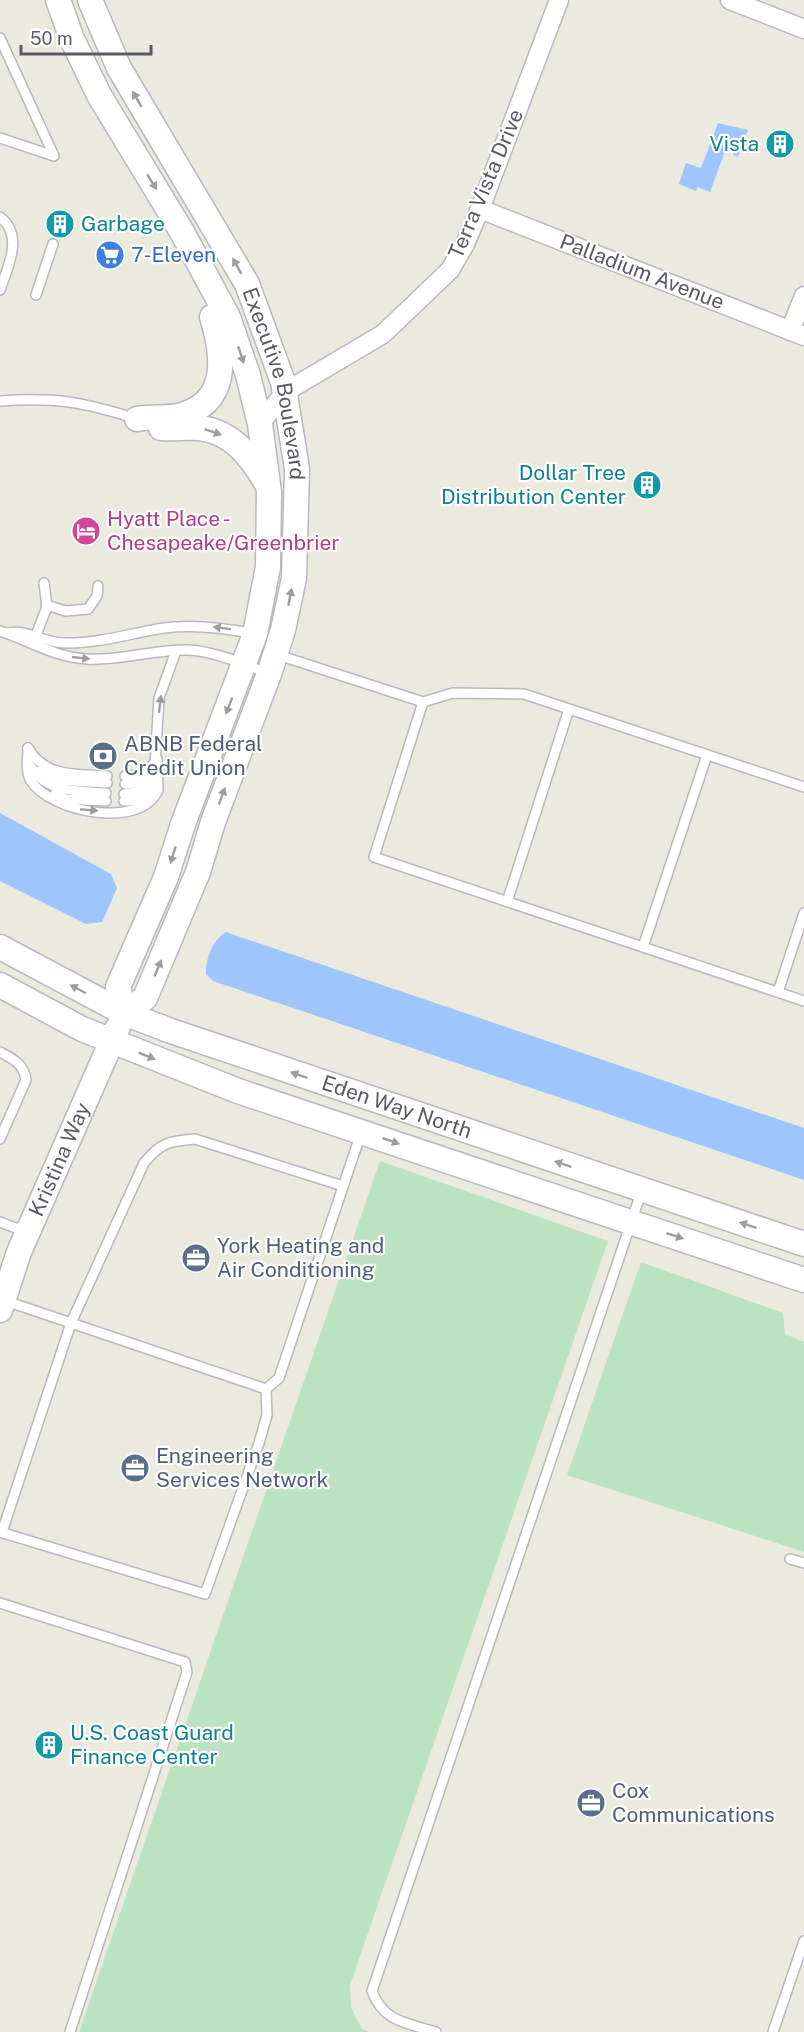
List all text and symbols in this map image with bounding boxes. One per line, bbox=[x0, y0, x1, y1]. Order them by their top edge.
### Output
scale bar bbox=[21, 18, 152, 56]
text: 50 m bbox=[30, 28, 73, 49]
one-way arrow bbox=[132, 90, 142, 107]
street label: Terra Vista Drive bbox=[443, 105, 528, 262]
building icon: Vista bbox=[764, 128, 796, 160]
place label: Vista bbox=[710, 131, 759, 156]
one-way arrow bbox=[146, 174, 157, 190]
building icon: Garbage bbox=[44, 208, 76, 240]
place label: Garbage bbox=[81, 211, 165, 236]
street label: Palladium Avenue bbox=[556, 229, 728, 314]
supermarket icon: 7-Eleven bbox=[94, 239, 126, 271]
place label: 7-Eleven bbox=[131, 242, 216, 267]
one-way arrow bbox=[232, 257, 242, 274]
street label: Executive Boulevard bbox=[237, 284, 310, 480]
one-way arrow bbox=[237, 346, 246, 364]
one-way arrow bbox=[204, 428, 222, 438]
place label: Dollar Tree Distribution Center bbox=[441, 460, 626, 509]
building icon: Dollar Tree Distribution Center bbox=[631, 469, 663, 501]
place label: Hyatt Place - Chesapeake/Greenbrier bbox=[107, 506, 340, 555]
hotel icon: Hyatt Place - Chesapeake/Greenbrier bbox=[70, 515, 102, 547]
one-way arrow bbox=[286, 587, 295, 606]
one-way arrow bbox=[213, 624, 232, 633]
one-way arrow bbox=[72, 653, 91, 663]
one-way arrow bbox=[155, 694, 165, 713]
one-way arrow bbox=[223, 697, 233, 715]
place label: ABNB Federal Credit Union bbox=[124, 731, 262, 780]
bank icon: ABNB Federal Credit Union bbox=[87, 740, 119, 772]
one-way arrow bbox=[218, 787, 228, 805]
one-way arrow bbox=[80, 806, 99, 815]
one-way arrow bbox=[168, 846, 177, 864]
one-way arrow bbox=[153, 958, 163, 976]
one-way arrow bbox=[70, 984, 87, 994]
one-way arrow bbox=[138, 1052, 156, 1061]
one-way arrow bbox=[290, 1070, 308, 1080]
street label: Eden Way North bbox=[319, 1070, 475, 1143]
street label: Kristina Way bbox=[23, 1099, 95, 1220]
one-way arrow bbox=[382, 1137, 400, 1147]
one-way arrow bbox=[554, 1159, 572, 1168]
one-way arrow bbox=[739, 1220, 757, 1230]
one-way arrow bbox=[666, 1232, 684, 1242]
place label: York Heating and Air Conditioning bbox=[217, 1233, 384, 1282]
office icon: York Heating and Air Conditioning bbox=[180, 1242, 212, 1274]
place label: Engineering Services Network bbox=[156, 1443, 329, 1492]
office icon: Engineering Services Network bbox=[119, 1452, 151, 1484]
place label: U.S. Coast Guard Finance Center bbox=[70, 1720, 234, 1769]
building icon: U.S. Coast Guard Finance Center bbox=[33, 1729, 65, 1761]
place label: Cox Communications bbox=[612, 1778, 775, 1827]
office icon: Cox Communications bbox=[575, 1787, 607, 1819]

